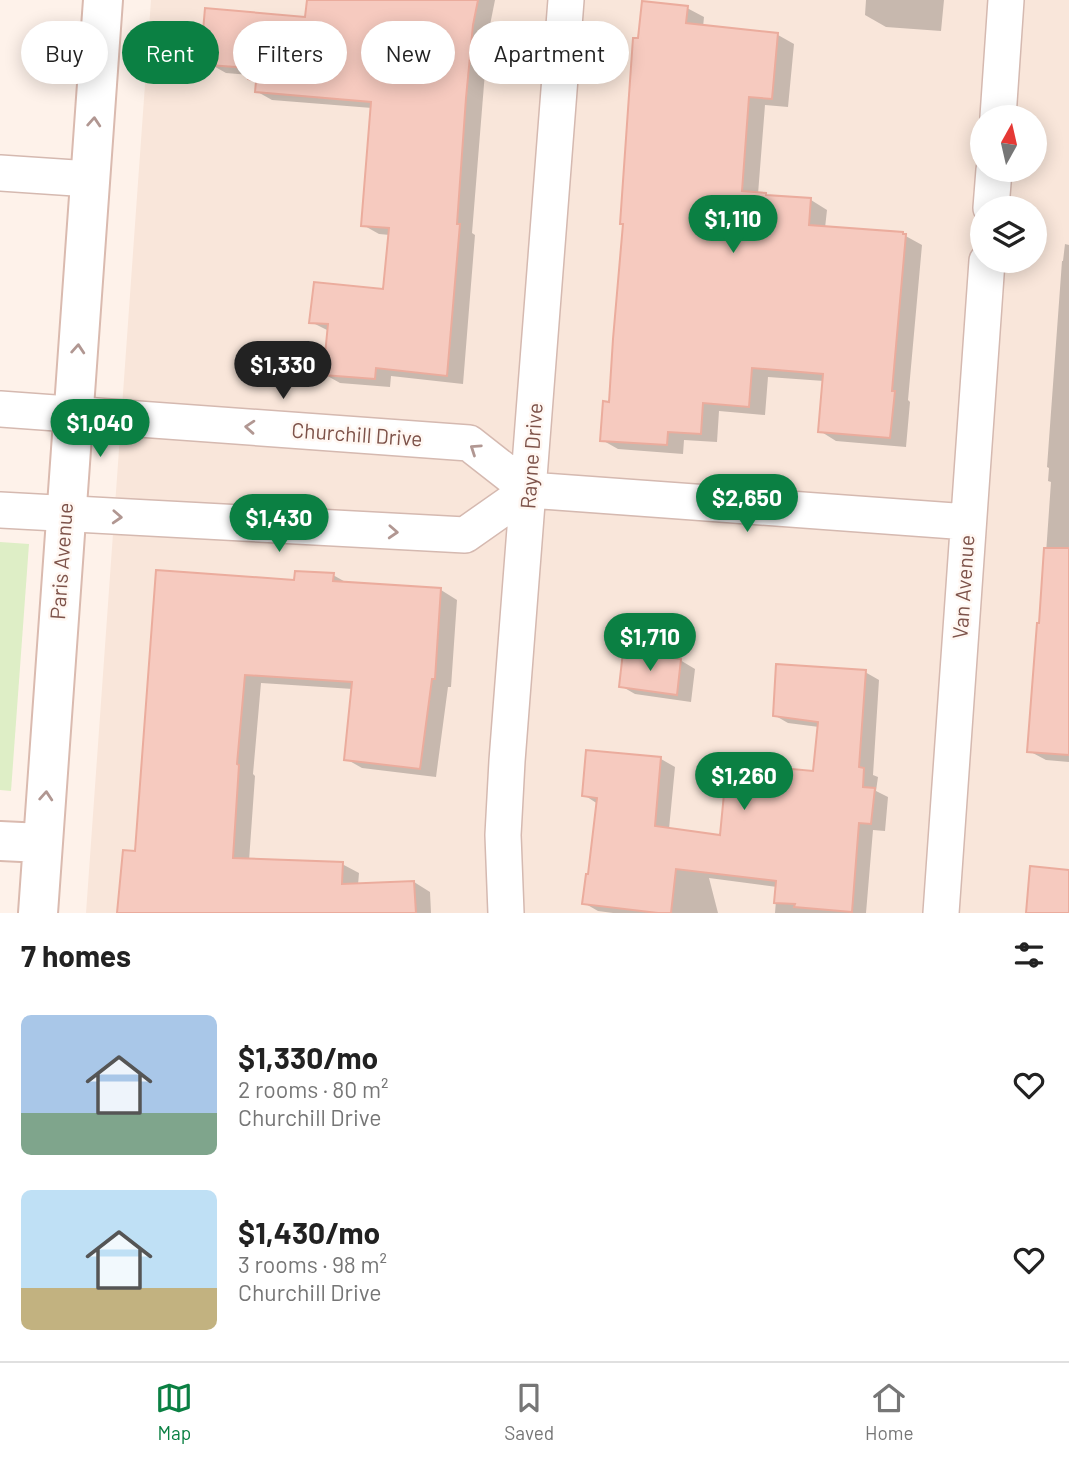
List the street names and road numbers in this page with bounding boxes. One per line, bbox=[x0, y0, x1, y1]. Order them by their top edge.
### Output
street label: Rayne Drive bbox=[514, 402, 547, 510]
street label: Churchill Drive bbox=[291, 416, 423, 451]
street label: Paris Avenue bbox=[44, 502, 77, 620]
street label: Van Avenue bbox=[946, 534, 979, 640]

